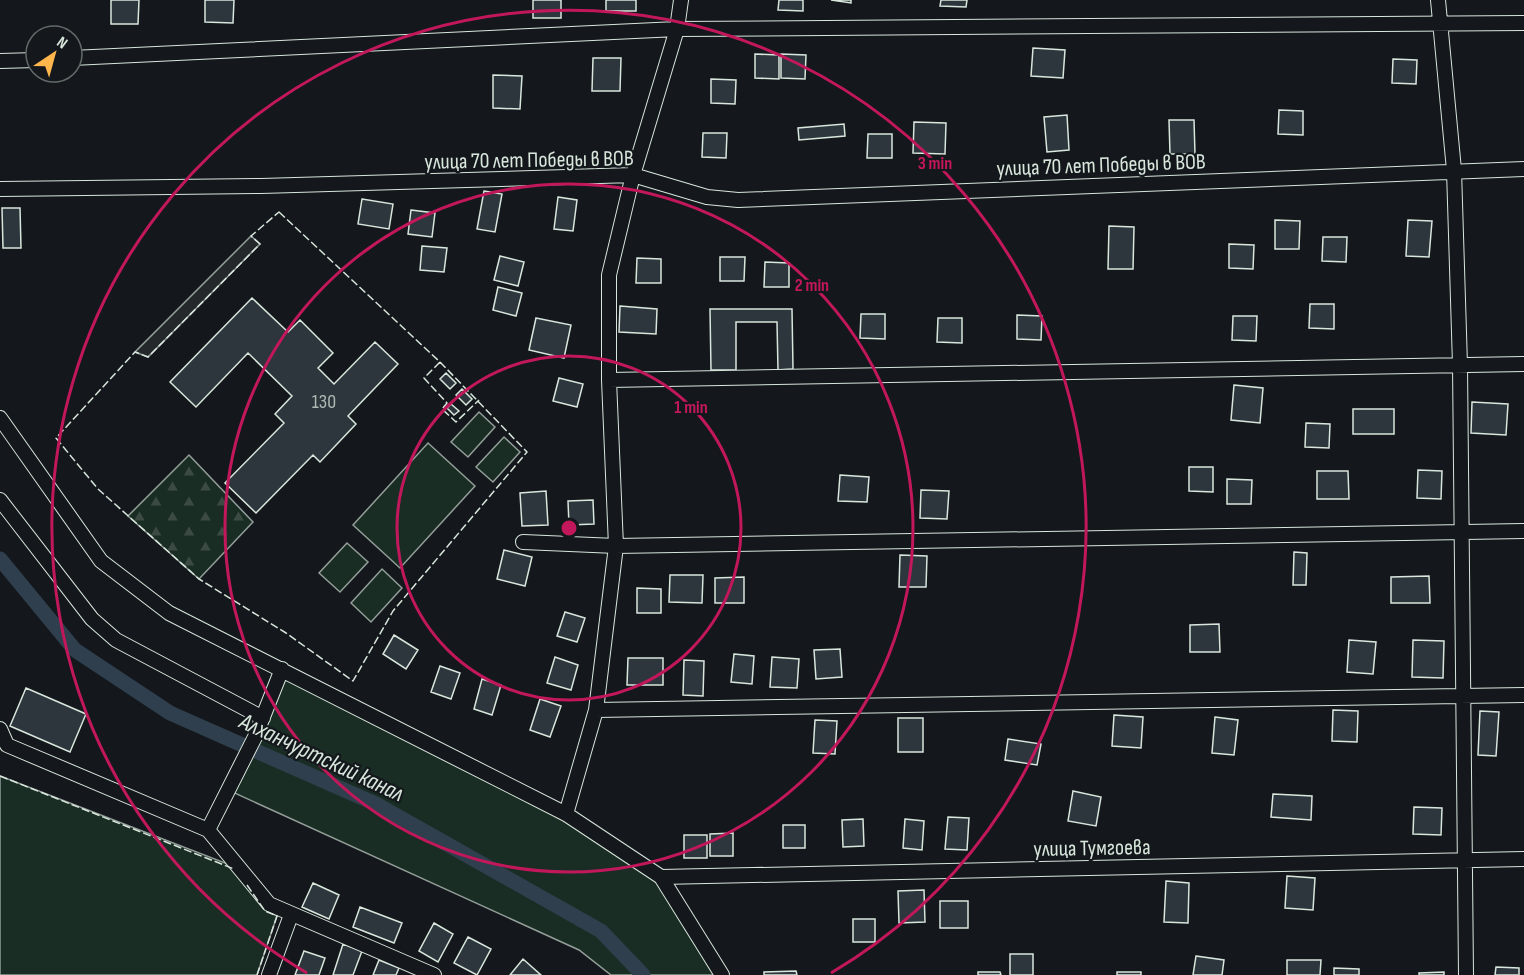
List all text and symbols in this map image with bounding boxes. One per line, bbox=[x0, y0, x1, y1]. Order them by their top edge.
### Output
north arrow bbox=[24, 24, 84, 84]
text: N bbox=[53, 33, 71, 53]
street label: улица 70 лет Победы в ВОВ bbox=[424, 145, 634, 176]
street label: улица 70 лет Победы в ВОВ bbox=[996, 148, 1206, 183]
text: 3 min bbox=[918, 153, 952, 174]
text: 2 min bbox=[795, 275, 829, 296]
house number: 130 bbox=[312, 390, 336, 414]
text: 1 min bbox=[674, 397, 708, 418]
centre of rings bbox=[559, 518, 579, 538]
water label: Алханчуртский канал bbox=[234, 706, 409, 808]
street label: улица Тумгоева bbox=[1033, 834, 1151, 863]

